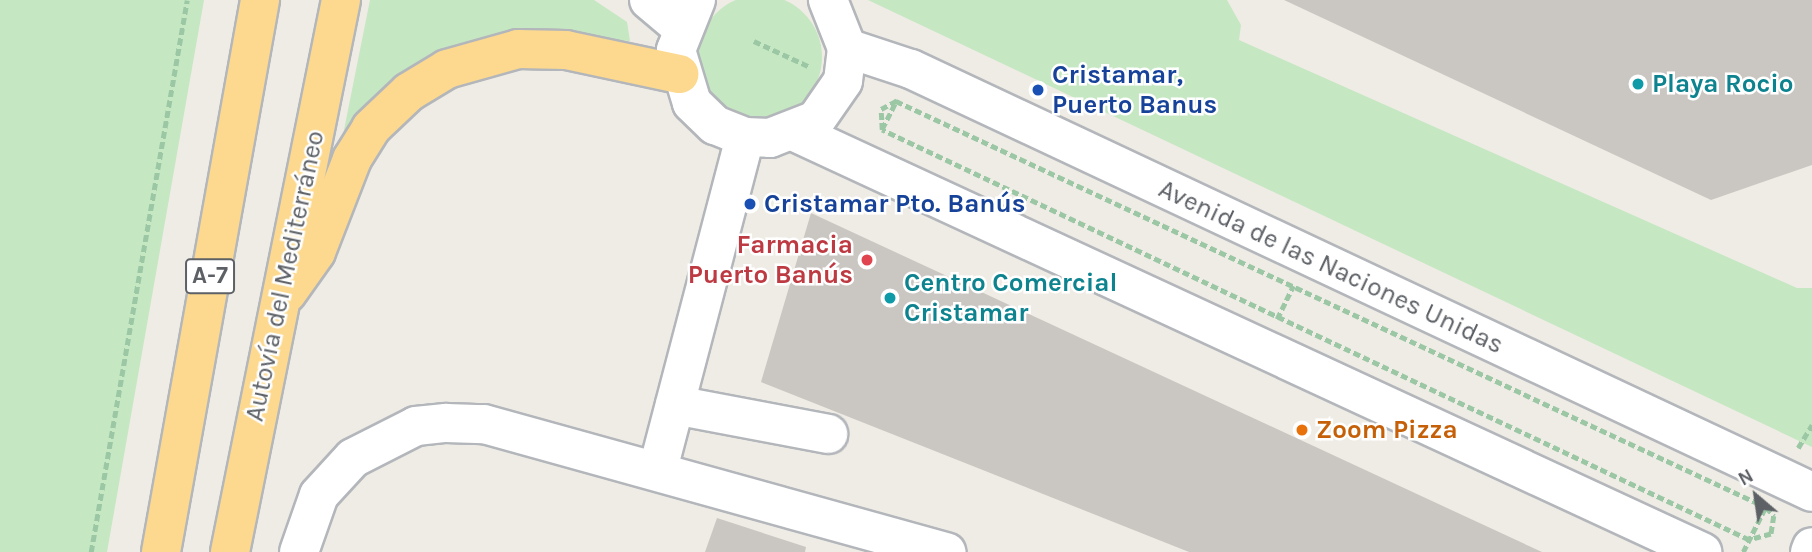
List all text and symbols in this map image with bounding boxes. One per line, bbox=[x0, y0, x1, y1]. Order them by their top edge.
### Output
place label: Cristamar, Puerto Banus bbox=[1052, 59, 1217, 120]
place label: Playa Rocio bbox=[1652, 68, 1794, 100]
marker: Playa Rocio bbox=[1630, 76, 1646, 92]
marker: Cristamar, Puerto Banus bbox=[1030, 82, 1046, 98]
street label: Autovía del Mediterráneo bbox=[239, 128, 331, 424]
street label: Avenida de las Naciones Unidas bbox=[1154, 173, 1508, 361]
place label: Cristamar Pto. Banús bbox=[764, 188, 1026, 220]
marker: Cristamar Pto. Banús bbox=[742, 196, 758, 212]
place label: Farmacia Puerto Banús bbox=[688, 229, 853, 290]
marker: Farmacia Puerto Banús bbox=[859, 252, 875, 268]
road number: A-7 bbox=[184, 256, 236, 296]
place label: Centro Comercial Cristamar bbox=[904, 267, 1117, 328]
marker: Centro Comercial Cristamar bbox=[882, 290, 898, 306]
place label: Zoom Pizza bbox=[1316, 414, 1458, 446]
marker: Zoom Pizza bbox=[1294, 422, 1310, 438]
north arrow bbox=[1721, 461, 1791, 531]
text: N bbox=[1735, 465, 1757, 491]

